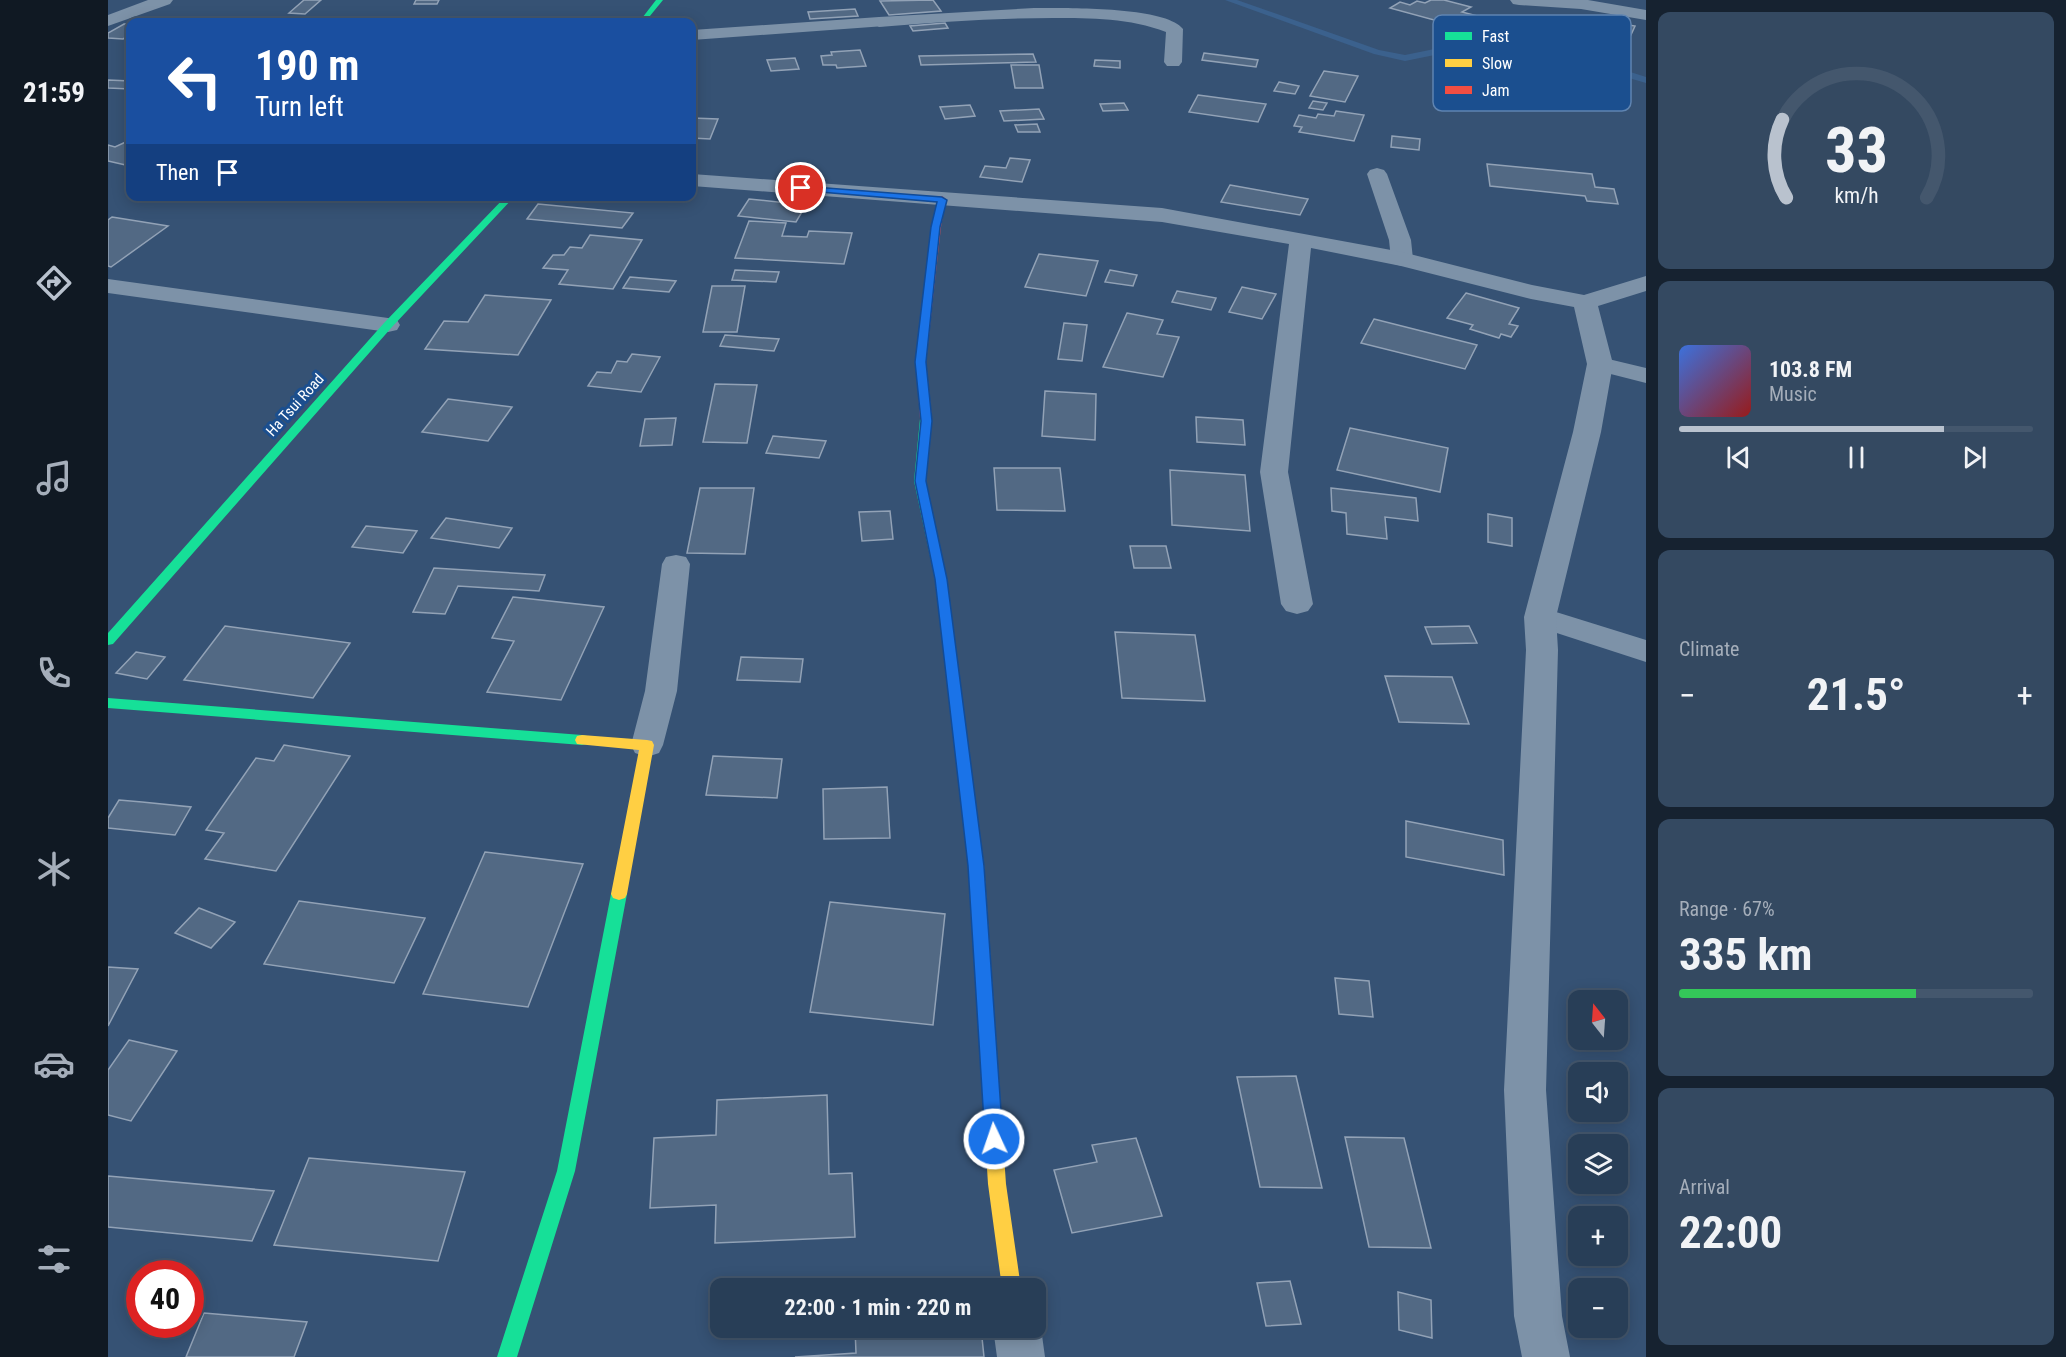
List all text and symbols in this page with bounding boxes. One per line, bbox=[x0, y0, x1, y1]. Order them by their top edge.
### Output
legend bbox=[1433, 15, 1631, 111]
text: Fast bbox=[1482, 27, 1509, 46]
text: 190 m bbox=[255, 41, 360, 90]
icon: left bbox=[156, 42, 234, 120]
text: Slow bbox=[1482, 54, 1512, 73]
text: 21:59 bbox=[23, 77, 85, 109]
text: Jam bbox=[1482, 81, 1509, 100]
text: Turn left bbox=[255, 91, 344, 123]
text: 33 bbox=[1824, 114, 1888, 187]
icon: arrive bbox=[211, 156, 244, 189]
text: Then bbox=[156, 160, 199, 185]
pin bbox=[775, 162, 826, 213]
icon: arrive bbox=[784, 171, 817, 204]
text: km/h bbox=[1834, 183, 1878, 208]
icon: directions bbox=[33, 262, 75, 304]
text: 103.8 FM bbox=[1769, 357, 1852, 382]
street label: Ha Tsui Road bbox=[262, 370, 328, 440]
text: Music bbox=[1769, 382, 1817, 406]
icon: previous bbox=[1722, 441, 1755, 474]
icon: pause bbox=[1840, 441, 1873, 474]
icon: next bbox=[1958, 441, 1991, 474]
icon: music bbox=[33, 457, 75, 499]
text: Climate bbox=[1679, 637, 1739, 661]
icon: phone bbox=[33, 652, 75, 694]
text: 21.5° bbox=[1807, 668, 1905, 721]
text: − bbox=[1679, 676, 1696, 715]
text: + bbox=[2017, 676, 2033, 715]
icon: climate bbox=[33, 848, 75, 890]
text: Range · 67% bbox=[1679, 897, 1775, 921]
text: 335 km bbox=[1679, 928, 1812, 981]
north arrow bbox=[1568, 990, 1628, 1050]
map controls bbox=[1568, 990, 1628, 1338]
icon: car bbox=[33, 1043, 75, 1085]
button: sound bbox=[1568, 1062, 1628, 1122]
position arrow bbox=[962, 1107, 1026, 1171]
button: layers bbox=[1568, 1134, 1628, 1194]
text: Arrival bbox=[1679, 1175, 1730, 1199]
button: + bbox=[1568, 1206, 1628, 1266]
text: 22:00 bbox=[1679, 1206, 1782, 1259]
icon: filters bbox=[33, 1238, 75, 1280]
speed limit sign: 40 bbox=[126, 1260, 204, 1338]
button: − bbox=[1568, 1278, 1628, 1338]
text: 22:00 · 1 min · 220 m bbox=[785, 1295, 971, 1320]

